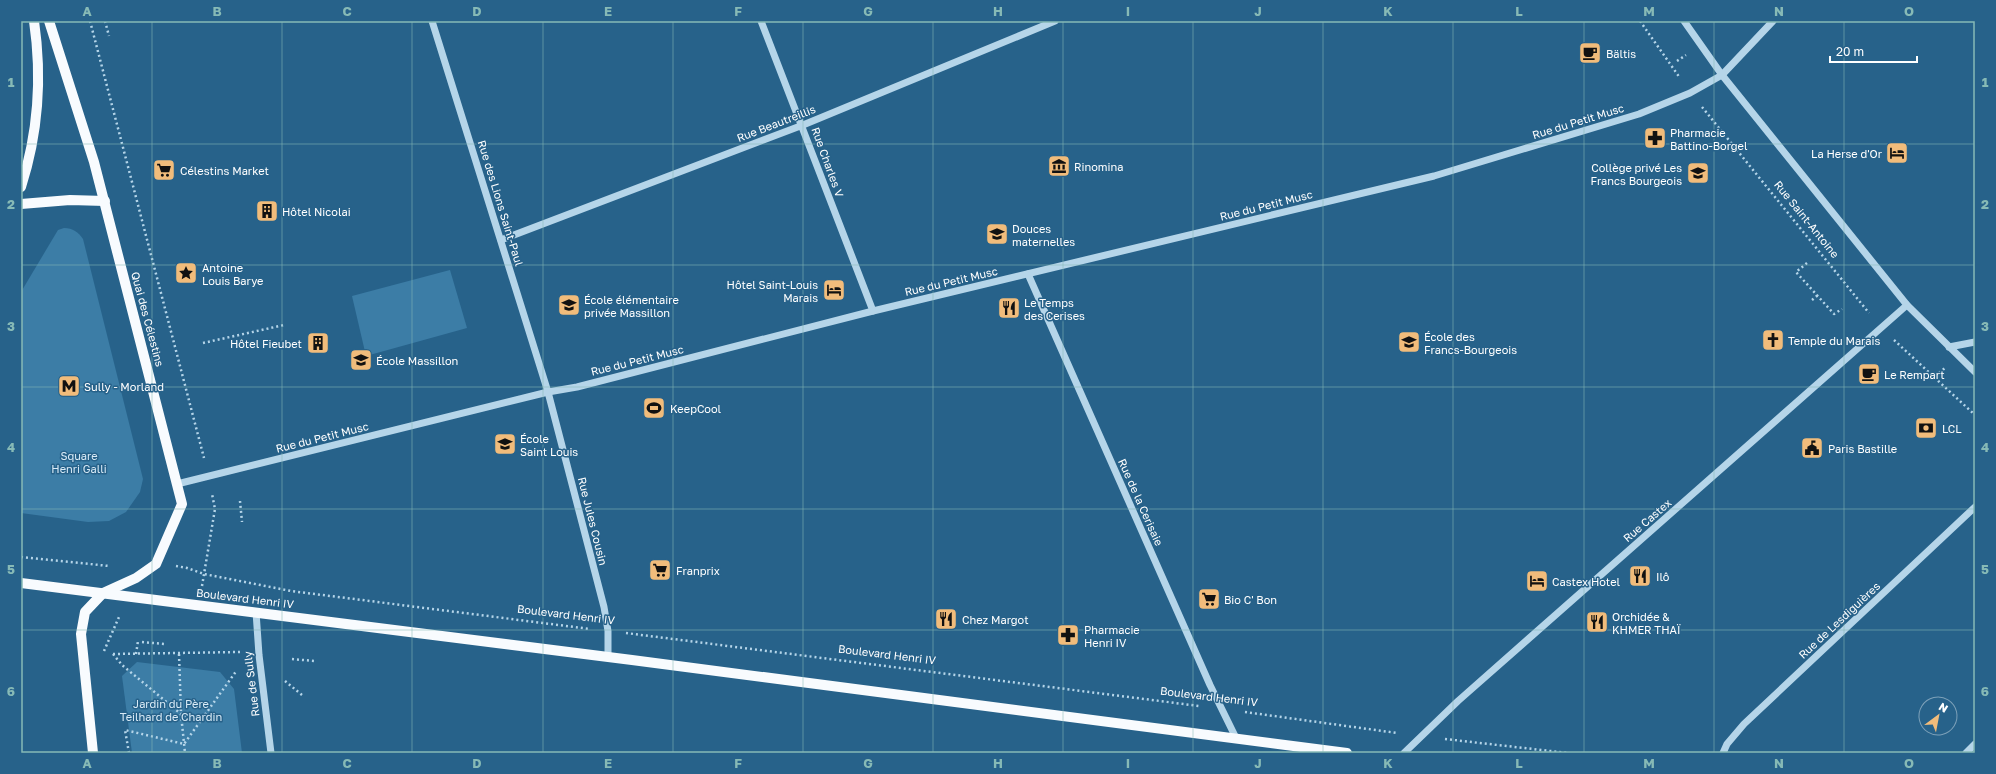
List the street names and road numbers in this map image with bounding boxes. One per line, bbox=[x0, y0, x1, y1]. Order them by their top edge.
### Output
street label: Rue du Petit Musc bbox=[1531, 101, 1625, 141]
street label: Rue Beautreillis bbox=[735, 102, 817, 144]
street label: Rue Charles V bbox=[809, 125, 847, 199]
street label: Rue des Lions Saint-Paul bbox=[476, 139, 526, 268]
street label: Rue Saint-Antoine bbox=[1772, 178, 1842, 260]
street label: Rue du Petit Musc bbox=[1218, 187, 1314, 223]
street label: Rue du Petit Musc bbox=[903, 264, 999, 298]
street label: Quai des Célestins bbox=[129, 270, 167, 368]
street label: Rue du Petit Musc bbox=[589, 342, 685, 378]
street label: Rue du Petit Musc bbox=[274, 419, 370, 455]
street label: Rue de la Cerisaie bbox=[1116, 456, 1166, 548]
street label: Rue Jules Cousin bbox=[576, 476, 610, 566]
street label: Rue Castex bbox=[1620, 496, 1674, 544]
street label: Rue de Lesdiguières bbox=[1796, 579, 1882, 661]
street label: Boulevard Henri IV bbox=[195, 586, 295, 611]
street label: Boulevard Henri IV bbox=[516, 602, 616, 627]
street label: Boulevard Henri IV bbox=[837, 642, 937, 667]
street label: Rue de Sully bbox=[241, 651, 261, 717]
street label: Boulevard Henri IV bbox=[1159, 684, 1259, 709]

